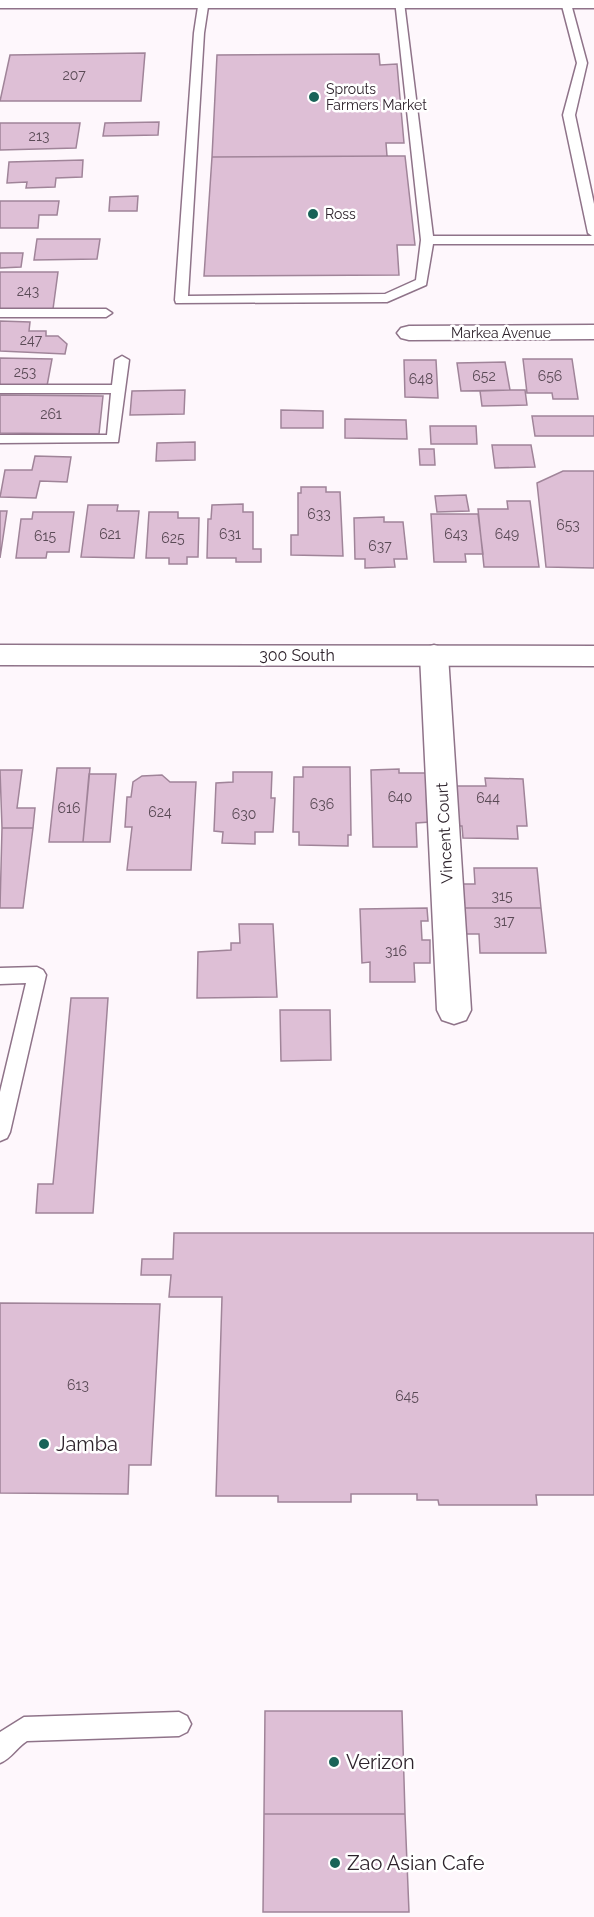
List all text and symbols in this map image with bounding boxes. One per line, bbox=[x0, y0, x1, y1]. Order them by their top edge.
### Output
house number: 207 bbox=[62, 67, 86, 83]
place label: Sprouts Farmers Market bbox=[326, 81, 427, 113]
marker: Sprouts Farmers Market bbox=[307, 90, 321, 104]
house number: 213 bbox=[29, 128, 49, 144]
place label: Ross bbox=[325, 206, 356, 222]
marker: Ross bbox=[306, 207, 320, 221]
house number: 243 bbox=[17, 283, 39, 299]
street label: Markea Avenue bbox=[451, 325, 551, 341]
house number: 247 bbox=[20, 332, 43, 348]
house number: 253 bbox=[14, 364, 36, 380]
house number: 652 bbox=[472, 368, 496, 384]
house number: 656 bbox=[538, 368, 562, 384]
house number: 648 bbox=[409, 371, 433, 387]
house number: 261 bbox=[40, 406, 62, 422]
house number: 633 bbox=[307, 506, 331, 522]
house number: 653 bbox=[556, 517, 580, 533]
house number: 621 bbox=[99, 526, 121, 542]
house number: 631 bbox=[219, 526, 241, 542]
house number: 643 bbox=[444, 526, 468, 542]
house number: 649 bbox=[495, 526, 519, 542]
house number: 615 bbox=[34, 528, 56, 544]
house number: 625 bbox=[161, 530, 185, 546]
house number: 637 bbox=[368, 538, 392, 554]
street label: 300 South bbox=[259, 646, 335, 665]
street label: Vincent Court bbox=[432, 781, 457, 884]
house number: 640 bbox=[388, 789, 412, 805]
house number: 644 bbox=[476, 790, 500, 806]
house number: 636 bbox=[310, 796, 334, 812]
house number: 616 bbox=[58, 800, 80, 816]
house number: 624 bbox=[148, 804, 172, 820]
house number: 630 bbox=[232, 806, 256, 822]
house number: 315 bbox=[491, 888, 513, 904]
house number: 317 bbox=[494, 913, 515, 929]
house number: 316 bbox=[385, 943, 407, 959]
house number: 613 bbox=[67, 1377, 89, 1393]
house number: 645 bbox=[395, 1388, 419, 1404]
place label: Jamba bbox=[56, 1432, 118, 1456]
marker: Jamba bbox=[37, 1437, 51, 1451]
place label: Verizon bbox=[346, 1750, 415, 1774]
marker: Verizon bbox=[327, 1755, 341, 1769]
place label: Zao Asian Cafe bbox=[347, 1851, 485, 1875]
marker: Zao Asian Cafe bbox=[328, 1856, 342, 1870]

